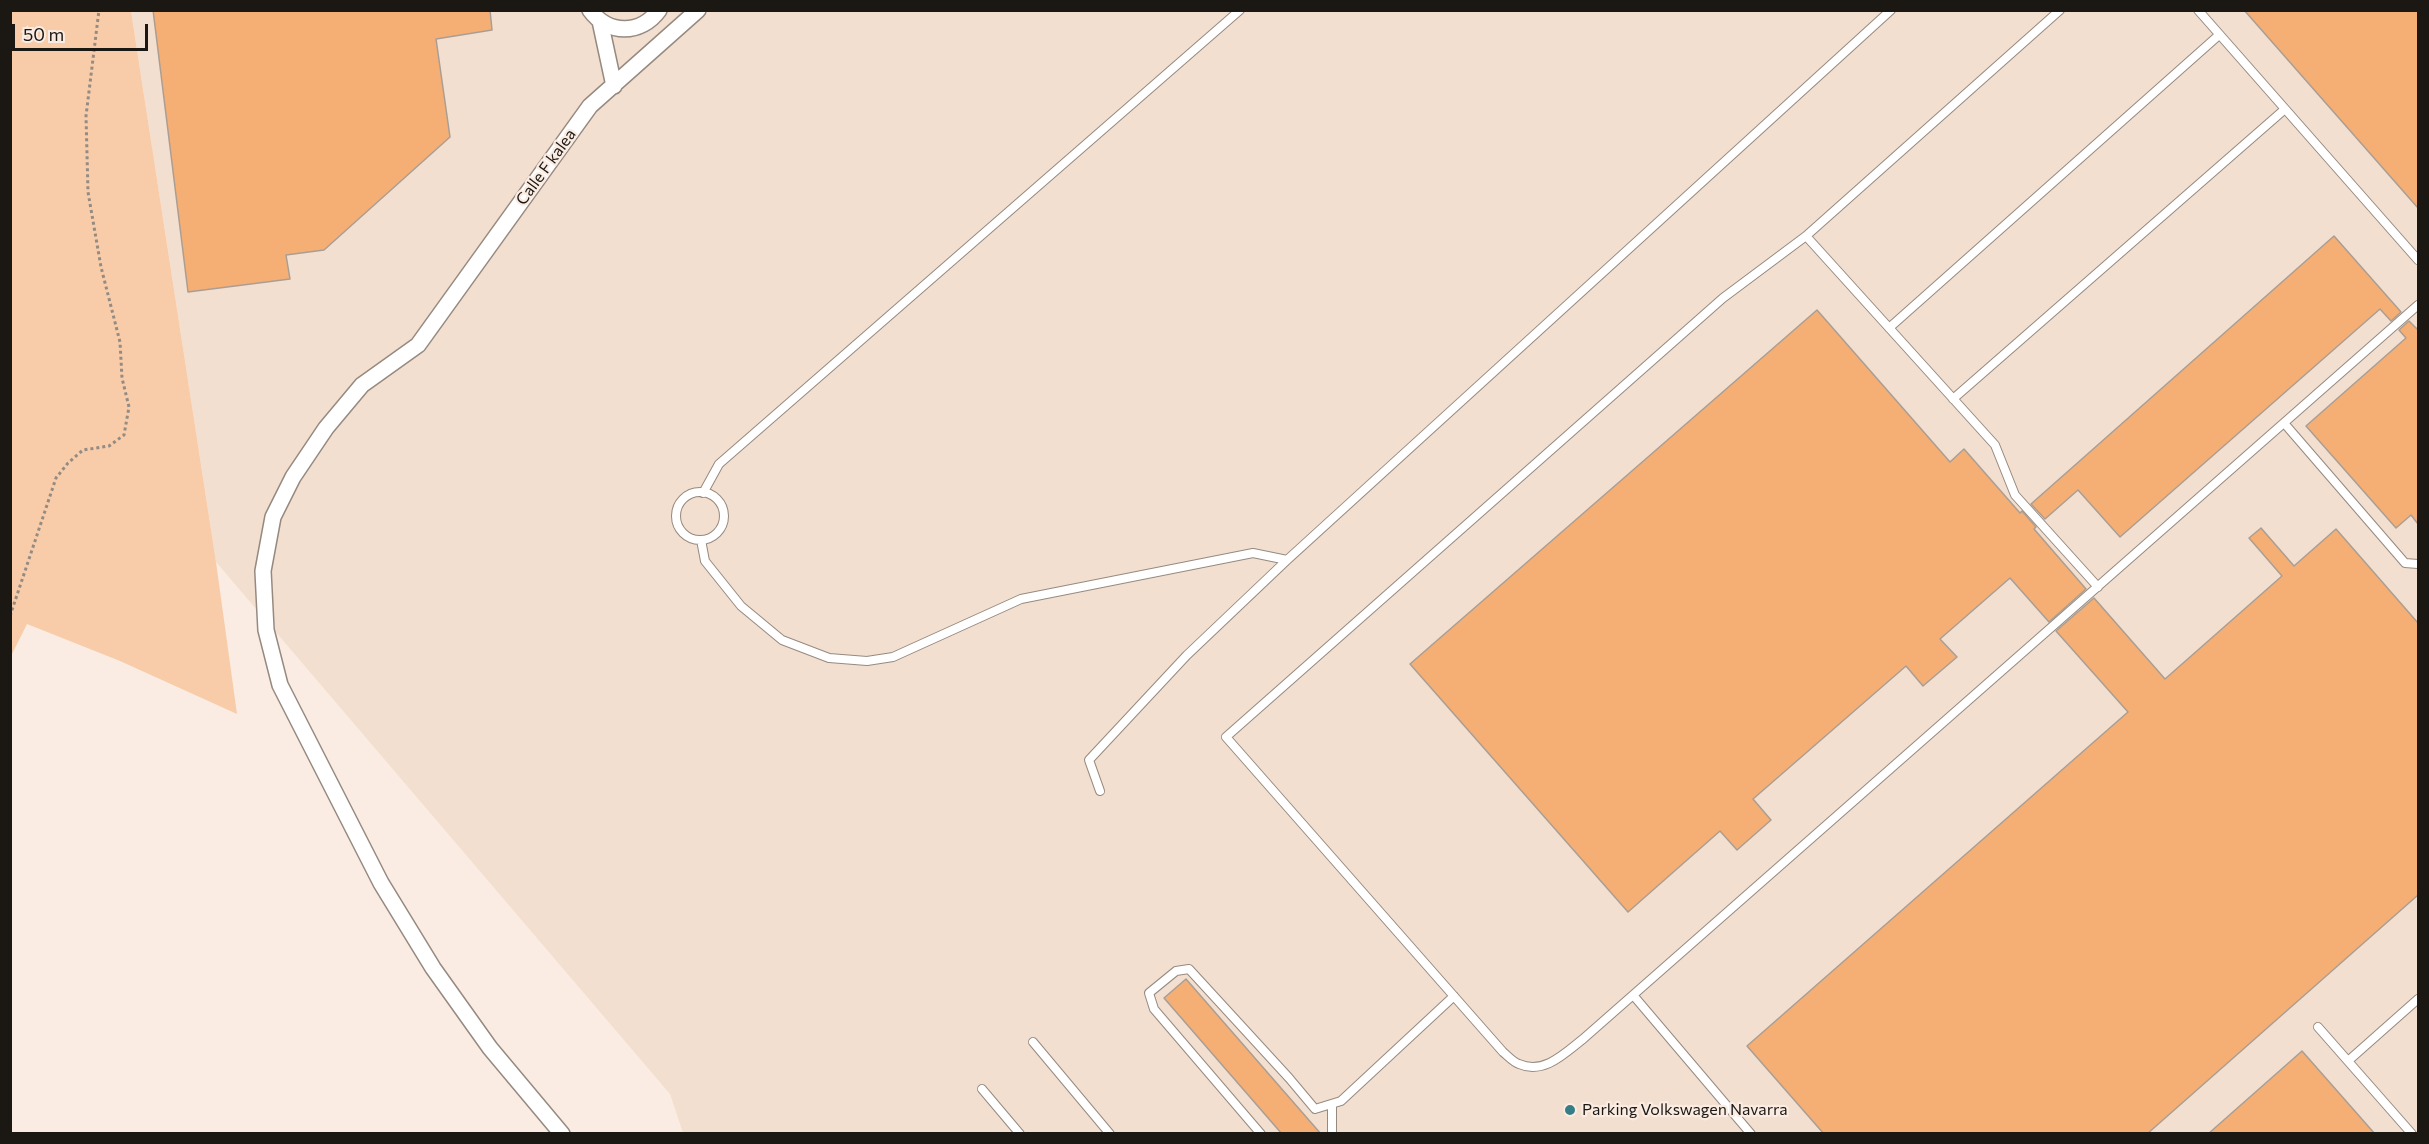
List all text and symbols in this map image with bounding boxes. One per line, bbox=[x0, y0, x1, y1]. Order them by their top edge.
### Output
scale bar bbox=[15, 12, 152, 50]
text: 50 m bbox=[23, 23, 64, 45]
street label: Calle F kalea bbox=[512, 125, 580, 209]
place label: Parking Volkswagen Navarra bbox=[1582, 1100, 1788, 1120]
marker: Parking Volkswagen Navarra bbox=[1563, 1103, 1577, 1117]

